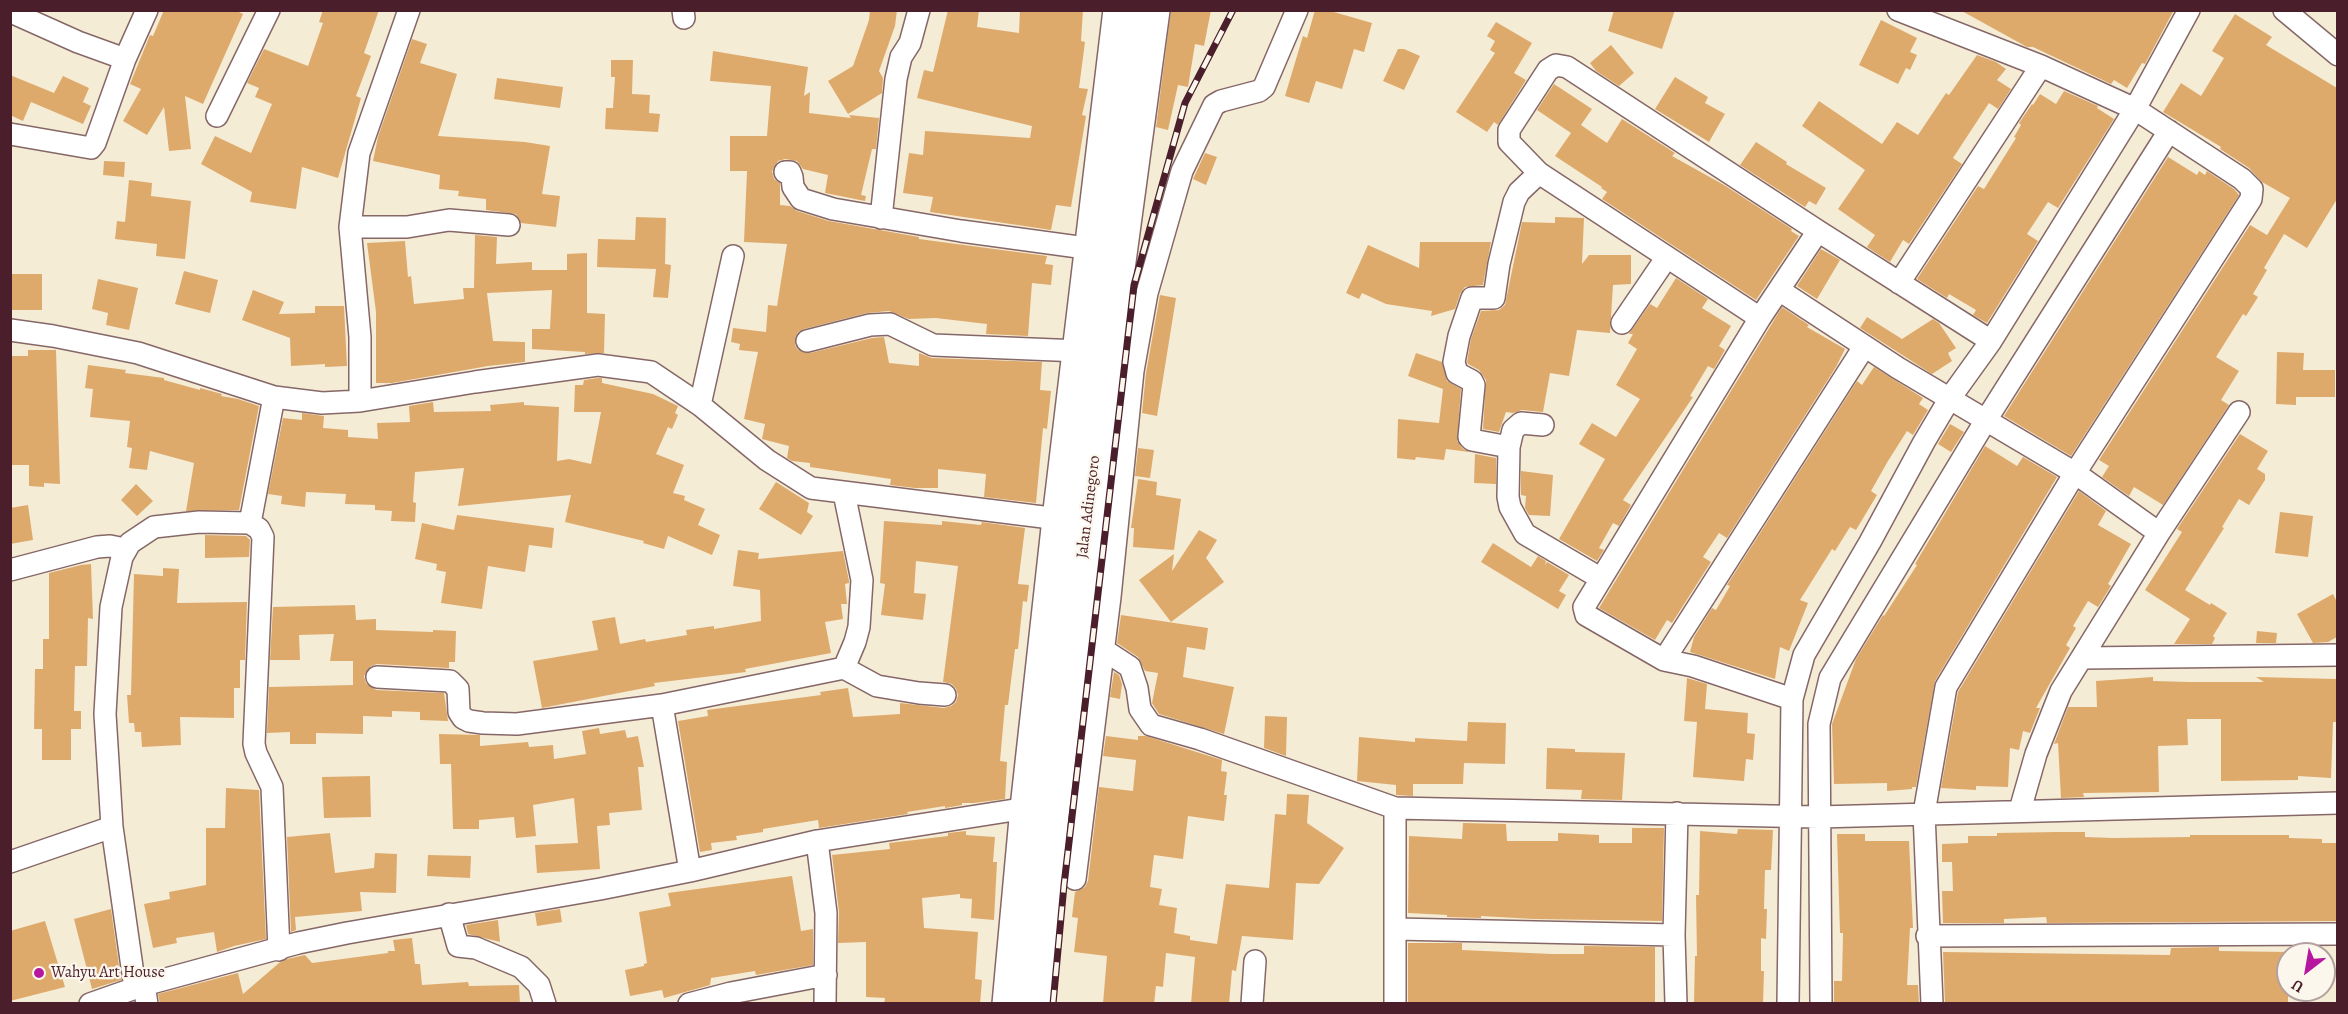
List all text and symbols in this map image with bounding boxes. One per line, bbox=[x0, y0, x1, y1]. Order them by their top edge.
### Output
street label: Jalan Adinegoro bbox=[1073, 455, 1105, 559]
north arrow bbox=[2276, 942, 2336, 1002]
place label: Wahyu Art House bbox=[51, 963, 165, 983]
marker: Wahyu Art House bbox=[32, 966, 46, 980]
text: U bbox=[2288, 974, 2308, 998]

